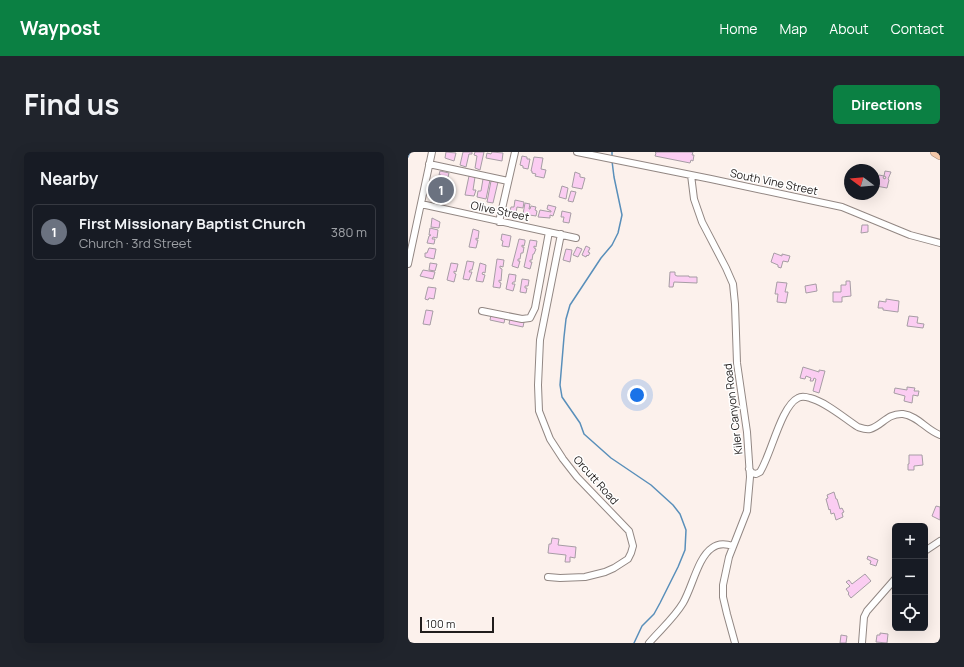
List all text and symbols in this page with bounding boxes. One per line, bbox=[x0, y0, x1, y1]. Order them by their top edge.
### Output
text: Waypost bbox=[20, 15, 100, 41]
text: Home bbox=[720, 19, 757, 38]
text: Map bbox=[779, 19, 807, 38]
text: About bbox=[829, 19, 869, 38]
text: Contact bbox=[891, 19, 944, 38]
text: Find us bbox=[24, 85, 119, 123]
button: Directions bbox=[833, 85, 940, 124]
north arrow bbox=[844, 164, 880, 200]
street label: South Vine Street bbox=[729, 165, 819, 198]
text: Nearby bbox=[40, 167, 98, 190]
pin: 1 bbox=[428, 175, 454, 205]
street label: Olive Street bbox=[469, 197, 531, 224]
text: First Missionary Baptist Church bbox=[79, 213, 306, 234]
text: 1 bbox=[51, 223, 57, 241]
text: 380 m bbox=[331, 223, 367, 241]
text: Church · 3rd Street bbox=[79, 234, 192, 252]
street label: Kiler Canyon Road bbox=[719, 363, 746, 455]
your location bbox=[627, 385, 647, 405]
street label: Orcutt Road bbox=[570, 452, 622, 507]
map controls bbox=[892, 523, 928, 631]
button: + bbox=[892, 523, 928, 559]
button: − bbox=[892, 559, 928, 595]
button: locate bbox=[892, 595, 928, 631]
scale bar bbox=[420, 615, 494, 634]
text: 100 m bbox=[426, 616, 455, 631]

